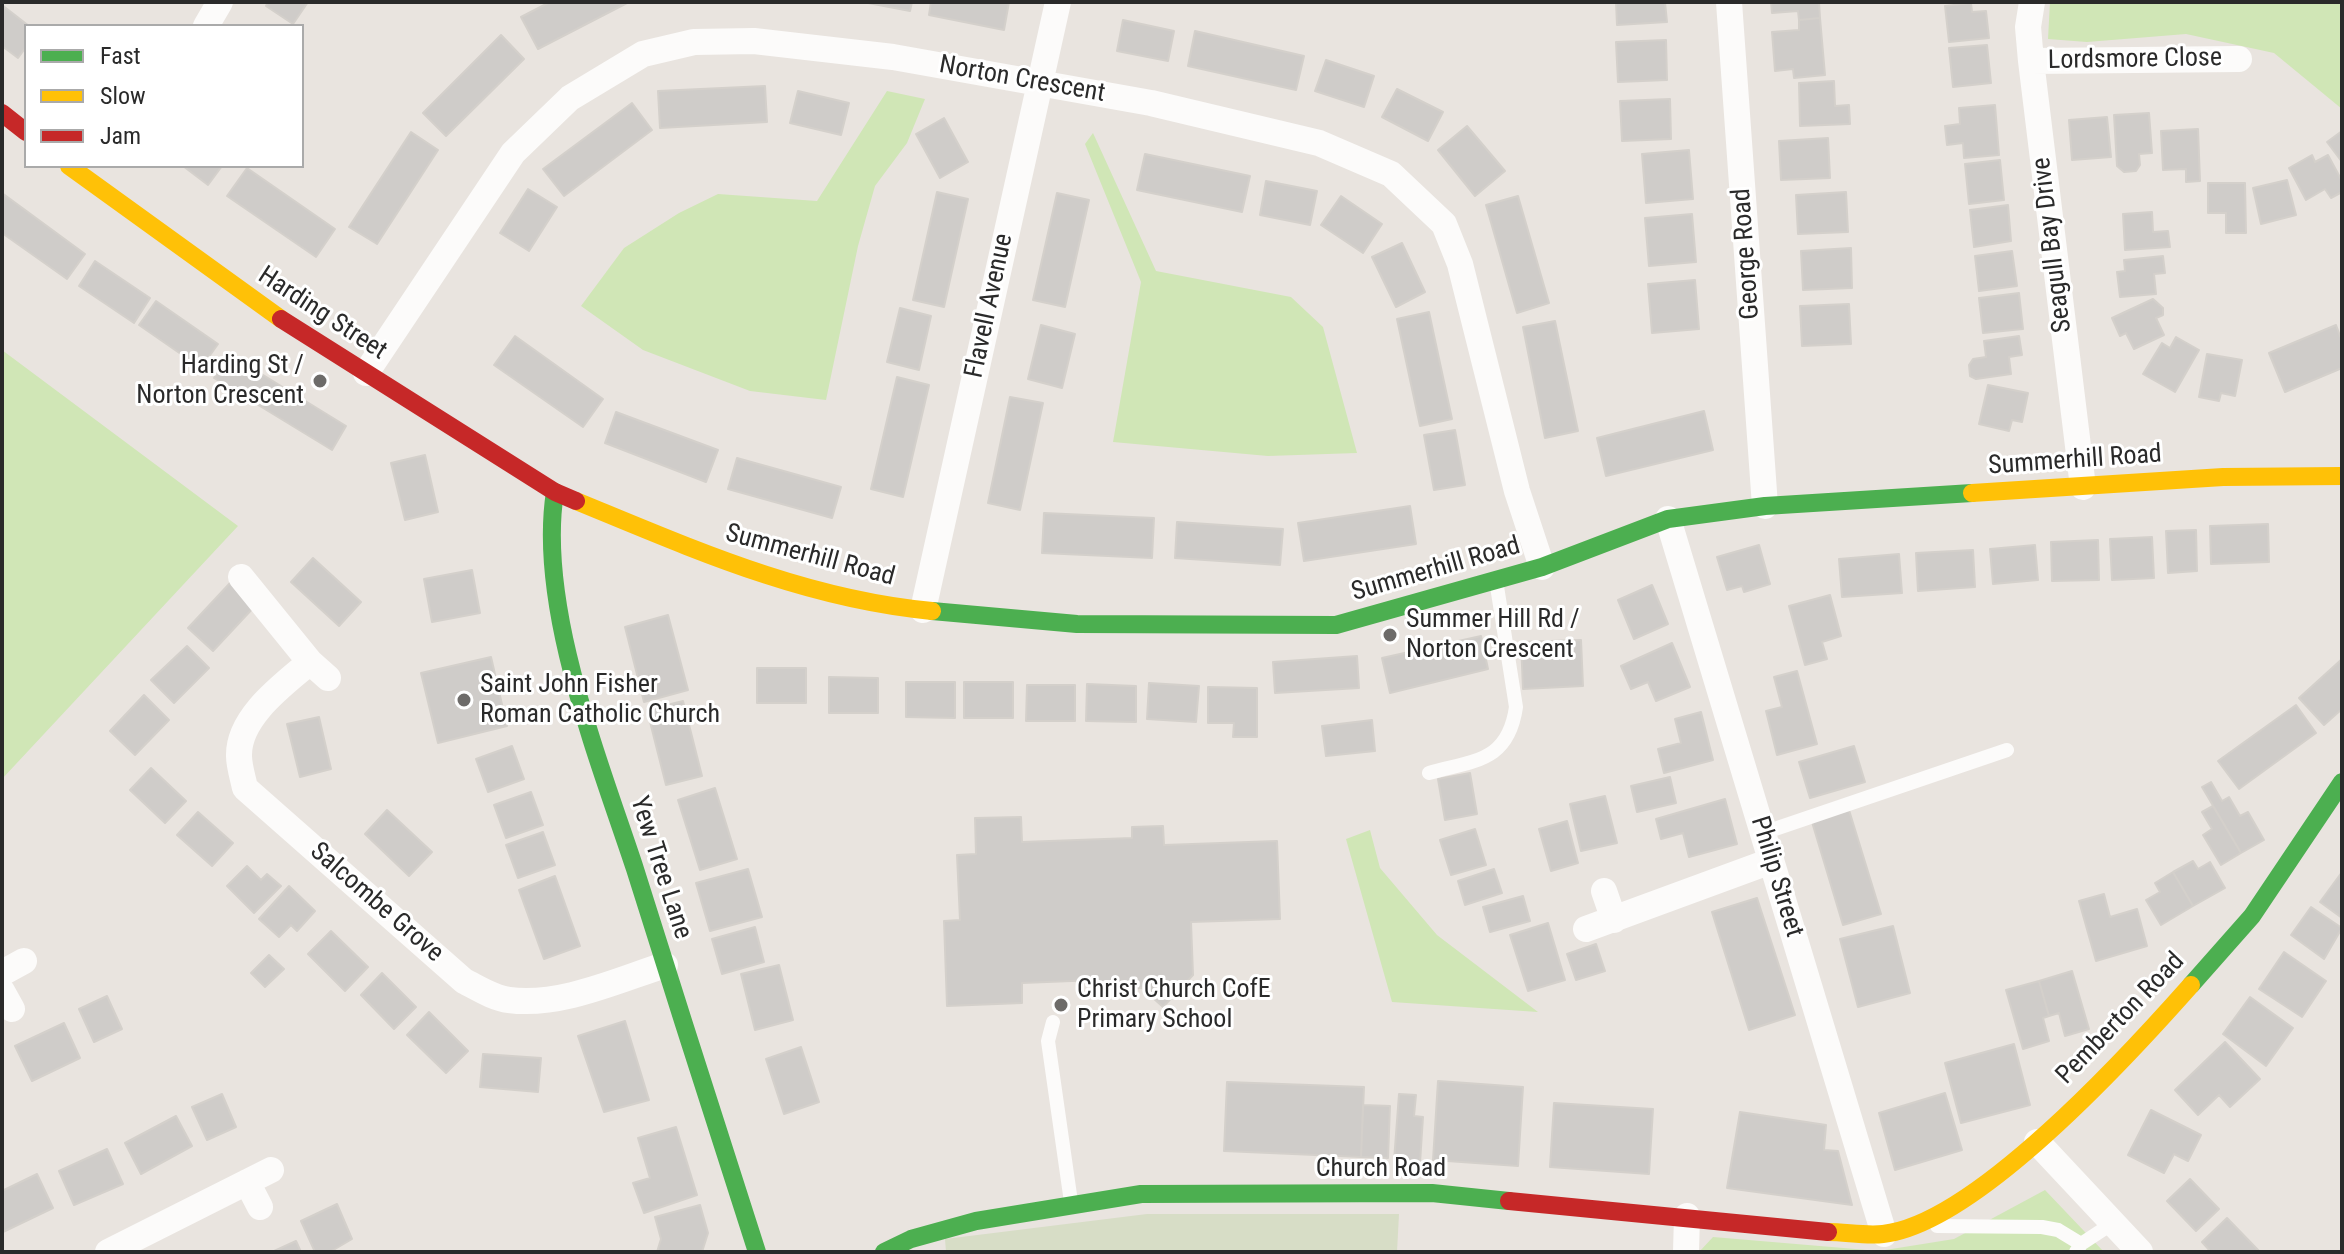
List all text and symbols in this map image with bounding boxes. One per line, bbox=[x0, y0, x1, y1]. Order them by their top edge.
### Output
legend bbox=[24, 24, 304, 168]
text: Fast bbox=[100, 42, 141, 70]
street label: Lordsmore Close bbox=[2048, 43, 2222, 77]
street label: Norton Crescent bbox=[937, 50, 1107, 110]
text: Slow bbox=[100, 82, 146, 110]
text: Jam bbox=[100, 122, 141, 150]
street label: Seagull Bay Drive bbox=[2027, 155, 2079, 335]
street label: George Road bbox=[1727, 187, 1767, 321]
street label: Flavell Avenue bbox=[959, 231, 1021, 381]
street label: Harding Street bbox=[252, 261, 392, 367]
place label: Harding St / Norton Crescent bbox=[136, 350, 304, 412]
marker: Harding St / Norton Crescent bbox=[311, 372, 329, 390]
street label: Summerhill Road bbox=[1987, 439, 2163, 483]
street label: Summerhill Road bbox=[722, 518, 898, 594]
street label: Summerhill Road bbox=[1348, 531, 1524, 609]
place label: Summer Hill Rd / Norton Crescent bbox=[1406, 604, 1580, 666]
marker: Summer Hill Rd / Norton Crescent bbox=[1381, 626, 1399, 644]
place label: Saint John Fisher Roman Catholic Church bbox=[480, 669, 720, 730]
marker: Saint John Fisher Roman Catholic Church bbox=[455, 691, 473, 709]
street label: Yew Tree Lane bbox=[622, 793, 698, 943]
street label: Philip Street bbox=[1743, 813, 1809, 941]
street label: Salcombe Grove bbox=[303, 837, 449, 969]
street label: Pemberton Road bbox=[2050, 947, 2192, 1091]
place label: Christ Church CofE Primary School bbox=[1077, 974, 1271, 1036]
marker: Christ Church CofE Primary School bbox=[1052, 996, 1070, 1014]
street label: Church Road bbox=[1316, 1153, 1446, 1185]

